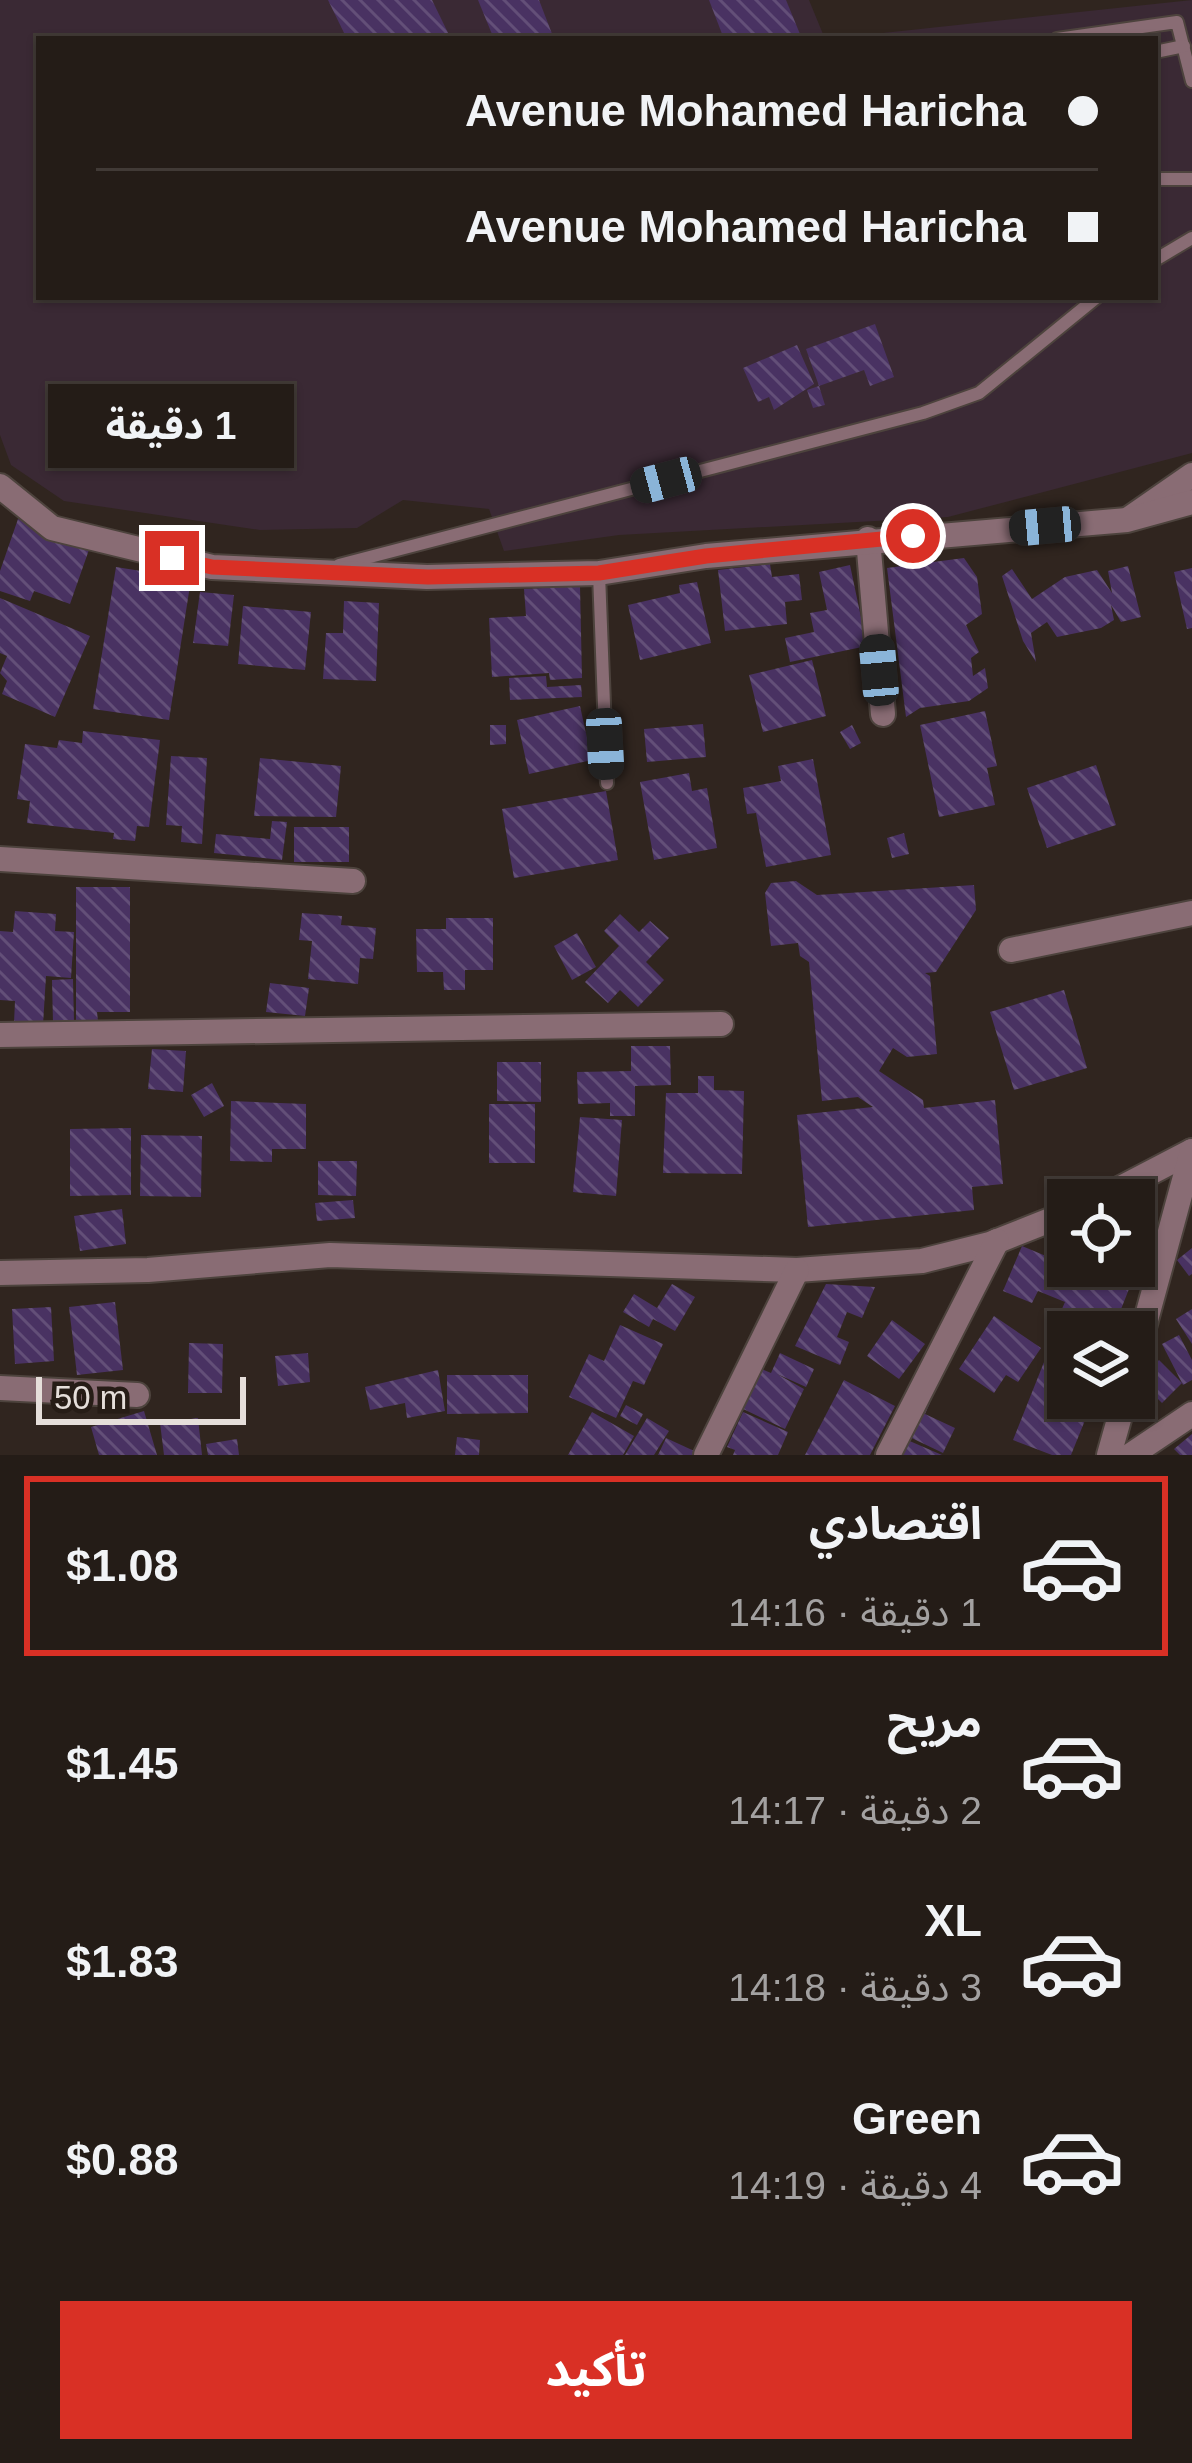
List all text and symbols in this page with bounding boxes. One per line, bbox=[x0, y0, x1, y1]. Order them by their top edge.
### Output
text: Avenue Mohamed Haricha bbox=[465, 85, 1026, 136]
text: Avenue Mohamed Haricha bbox=[465, 201, 1026, 252]
callout: 1 دقيقة bbox=[49, 384, 295, 468]
text: 1 دقيقة bbox=[106, 404, 236, 447]
car bbox=[627, 453, 705, 507]
car bbox=[1008, 505, 1082, 547]
route start bbox=[886, 509, 940, 563]
route end bbox=[145, 531, 199, 585]
car bbox=[858, 633, 900, 707]
car bbox=[585, 707, 625, 781]
map controls bbox=[1047, 1179, 1155, 1419]
button: locate bbox=[1047, 1179, 1155, 1287]
button: layers bbox=[1047, 1311, 1155, 1419]
scale bar bbox=[36, 1371, 246, 1424]
text: 50 m bbox=[54, 1379, 127, 1416]
text: اقتصادي bbox=[809, 1498, 982, 1549]
icon: car bbox=[1018, 1512, 1126, 1620]
text: $1.08 bbox=[66, 1540, 179, 1591]
text: 1 دقيقة · 14:16 bbox=[728, 1591, 982, 1634]
text: مريح bbox=[887, 1696, 982, 1747]
icon: car bbox=[1018, 1710, 1126, 1818]
text: $1.45 bbox=[66, 1738, 179, 1789]
text: 2 دقيقة · 14:17 bbox=[728, 1789, 982, 1832]
text: XL bbox=[924, 1895, 982, 1946]
icon: car bbox=[1018, 1908, 1126, 2016]
text: $1.83 bbox=[66, 1936, 179, 1987]
text: 3 دقيقة · 14:18 bbox=[728, 1966, 982, 2009]
text: Green bbox=[852, 2093, 982, 2144]
icon: car bbox=[1018, 2106, 1126, 2214]
text: $0.88 bbox=[66, 2134, 179, 2185]
text: 4 دقيقة · 14:19 bbox=[728, 2164, 982, 2207]
button: تأكيد bbox=[60, 2301, 1132, 2439]

